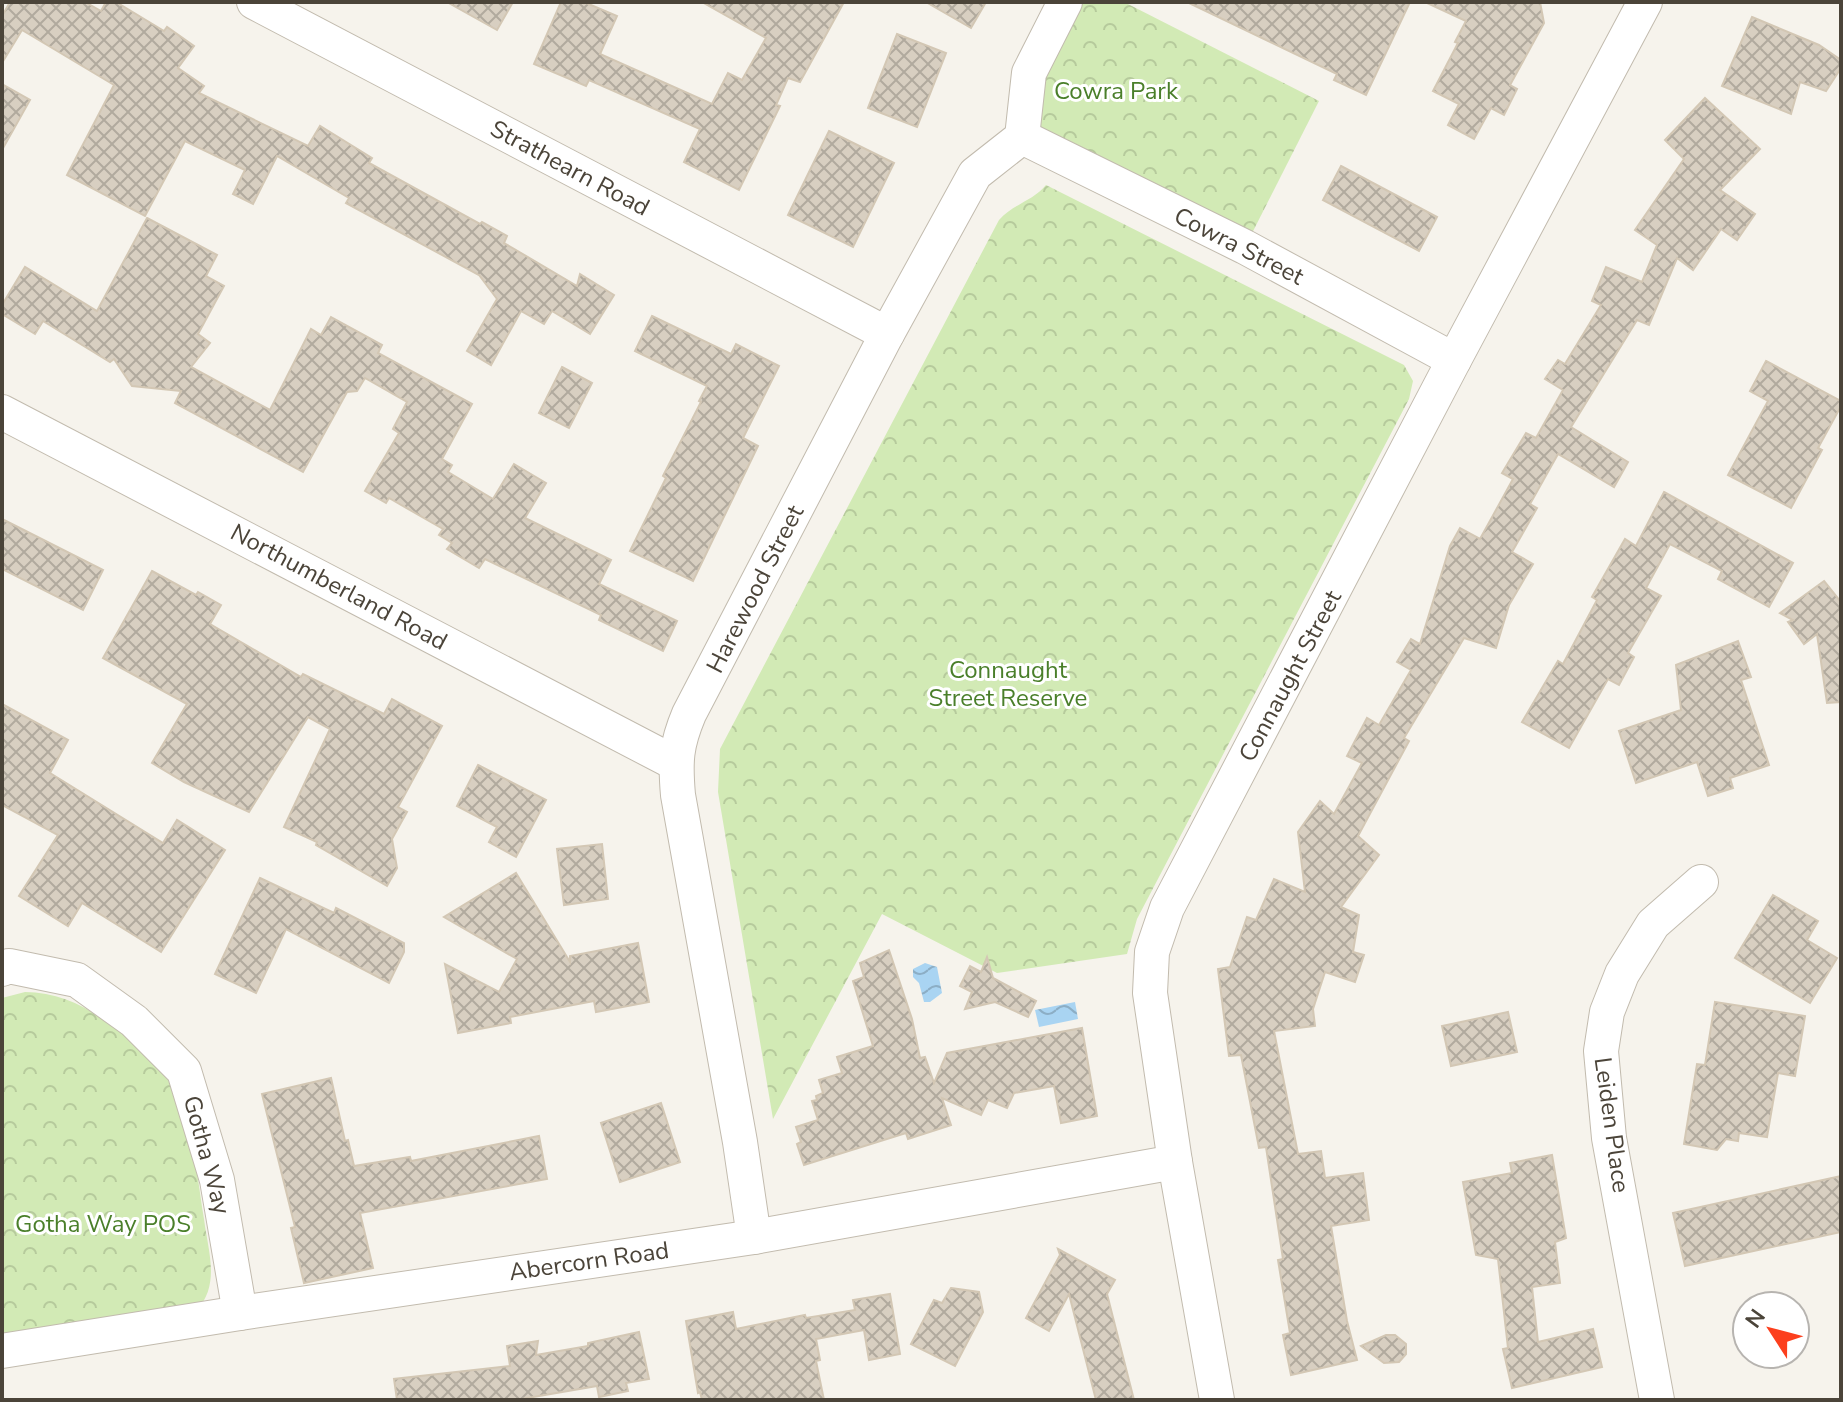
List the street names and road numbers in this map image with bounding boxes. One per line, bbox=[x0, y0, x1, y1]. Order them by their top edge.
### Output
street label: Strathearn Road bbox=[485, 113, 655, 223]
street label: Cowra Street bbox=[1169, 200, 1310, 293]
street label: Harewood Street bbox=[699, 499, 811, 678]
street label: Northumberland Road bbox=[225, 516, 453, 658]
street label: Connaught Street bbox=[1231, 584, 1349, 767]
street label: Leiden Place bbox=[1587, 1055, 1637, 1195]
street label: Gotha Way bbox=[176, 1092, 238, 1218]
street label: Abercorn Road bbox=[507, 1234, 671, 1288]

